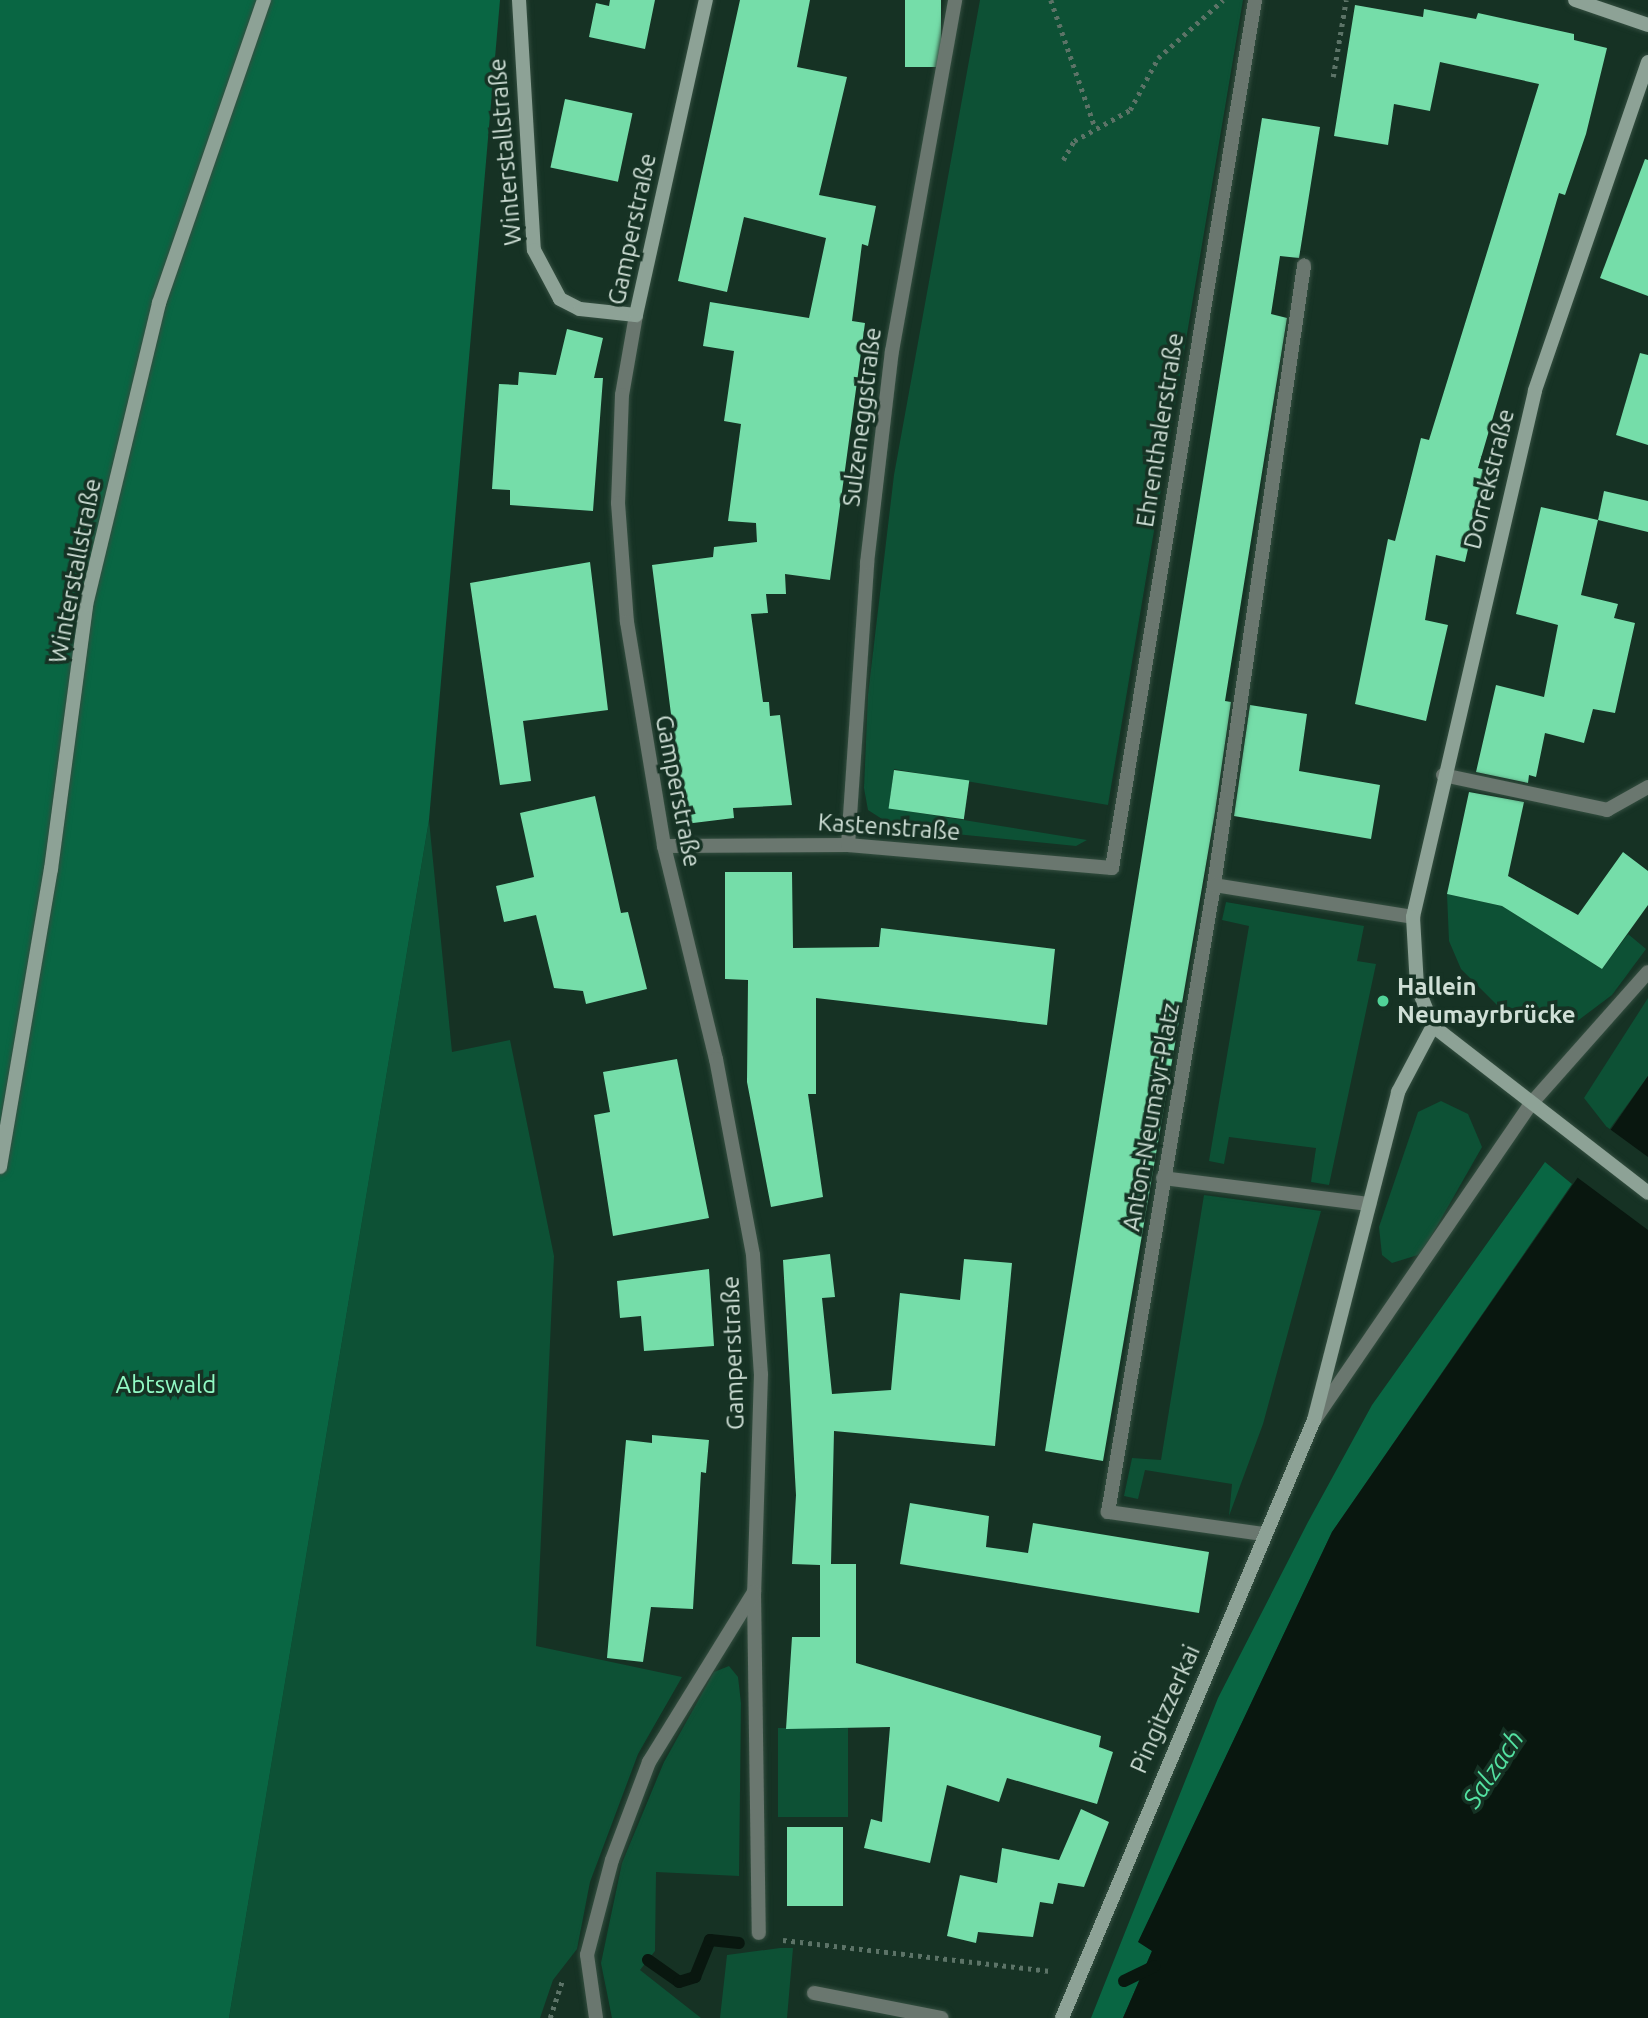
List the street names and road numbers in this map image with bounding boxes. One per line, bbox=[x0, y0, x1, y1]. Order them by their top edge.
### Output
street label: Winterstallstraße bbox=[482, 57, 528, 247]
street label: Gamperstraße bbox=[602, 151, 662, 307]
street label: Sulzeneggstraße bbox=[837, 326, 887, 508]
street label: Ehrenthalerstraße bbox=[1130, 331, 1190, 529]
street label: Dorrekstraße bbox=[1458, 406, 1520, 552]
street label: Winterstallstraße bbox=[43, 476, 107, 666]
street label: Gamperstraße bbox=[649, 713, 707, 869]
street label: Kastenstraße bbox=[817, 808, 961, 846]
street label: Anton-Neumayr-Platz bbox=[1117, 1001, 1185, 1233]
street label: Gamperstraße bbox=[716, 1275, 750, 1431]
street label: Pingitzzerkai bbox=[1124, 1640, 1206, 1778]

